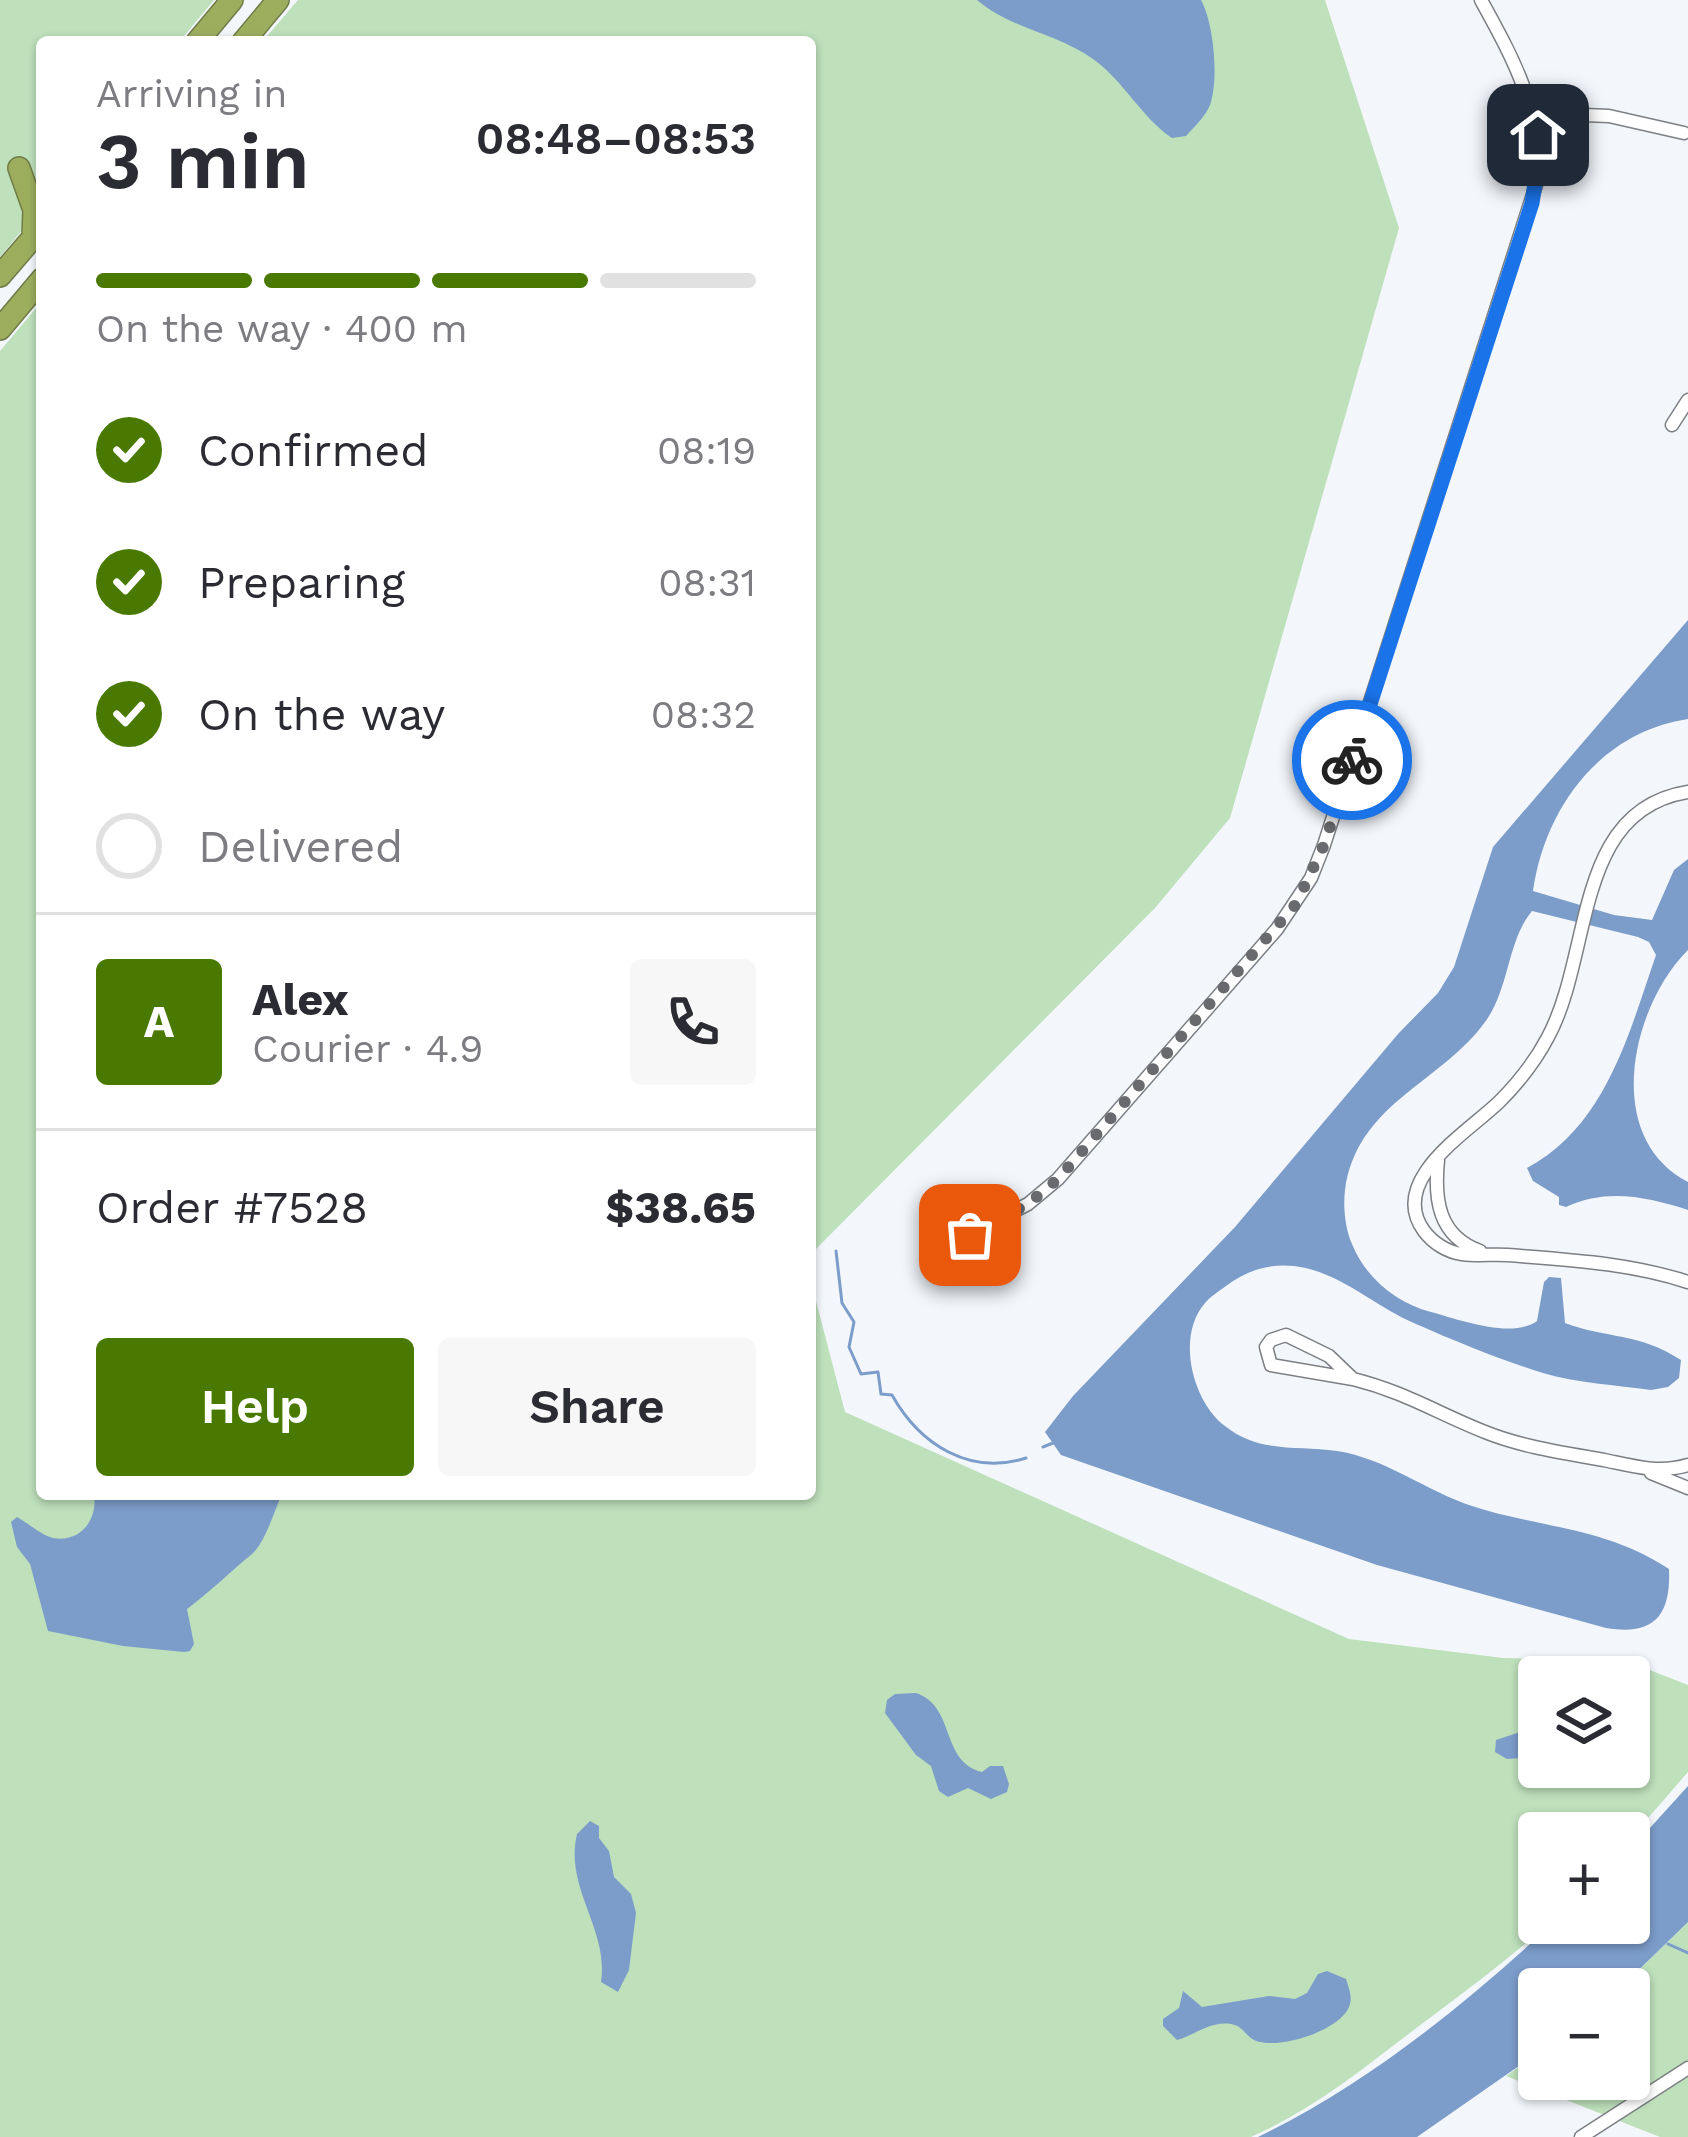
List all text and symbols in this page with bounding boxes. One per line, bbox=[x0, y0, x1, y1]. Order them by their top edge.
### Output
text: Arriving in bbox=[96, 71, 287, 116]
pin bbox=[1487, 84, 1589, 186]
icon: home bbox=[1505, 102, 1571, 168]
text: 08:48–08:53 bbox=[476, 112, 756, 165]
text: 3 min bbox=[96, 115, 310, 207]
text: On the way · 400 m bbox=[96, 306, 468, 351]
icon: check bbox=[96, 417, 162, 483]
text: Confirmed bbox=[198, 424, 429, 477]
text: 08:19 bbox=[657, 428, 756, 473]
icon: check bbox=[96, 549, 162, 615]
text: Preparing bbox=[198, 556, 405, 609]
text: 08:31 bbox=[658, 560, 756, 605]
icon: check bbox=[96, 681, 162, 747]
text: On the way bbox=[198, 688, 445, 741]
text: 08:32 bbox=[651, 692, 756, 737]
courier bbox=[1292, 700, 1412, 820]
icon: bike bbox=[1319, 727, 1385, 793]
text: Delivered bbox=[198, 820, 403, 873]
button: phone bbox=[630, 959, 756, 1085]
text: Alex bbox=[252, 973, 349, 1026]
text: A bbox=[144, 995, 174, 1048]
text: Courier · 4.9 bbox=[252, 1026, 483, 1071]
text: Order #7528 bbox=[96, 1181, 368, 1234]
text: $38.65 bbox=[606, 1181, 756, 1234]
pin bbox=[919, 1184, 1021, 1286]
icon: bag bbox=[937, 1202, 1003, 1268]
button: Help bbox=[96, 1338, 414, 1476]
button: Share bbox=[438, 1338, 756, 1476]
map controls bbox=[1518, 1656, 1650, 2100]
button: layers bbox=[1518, 1656, 1650, 1788]
button: + bbox=[1518, 1812, 1650, 1944]
button: − bbox=[1518, 1968, 1650, 2100]

